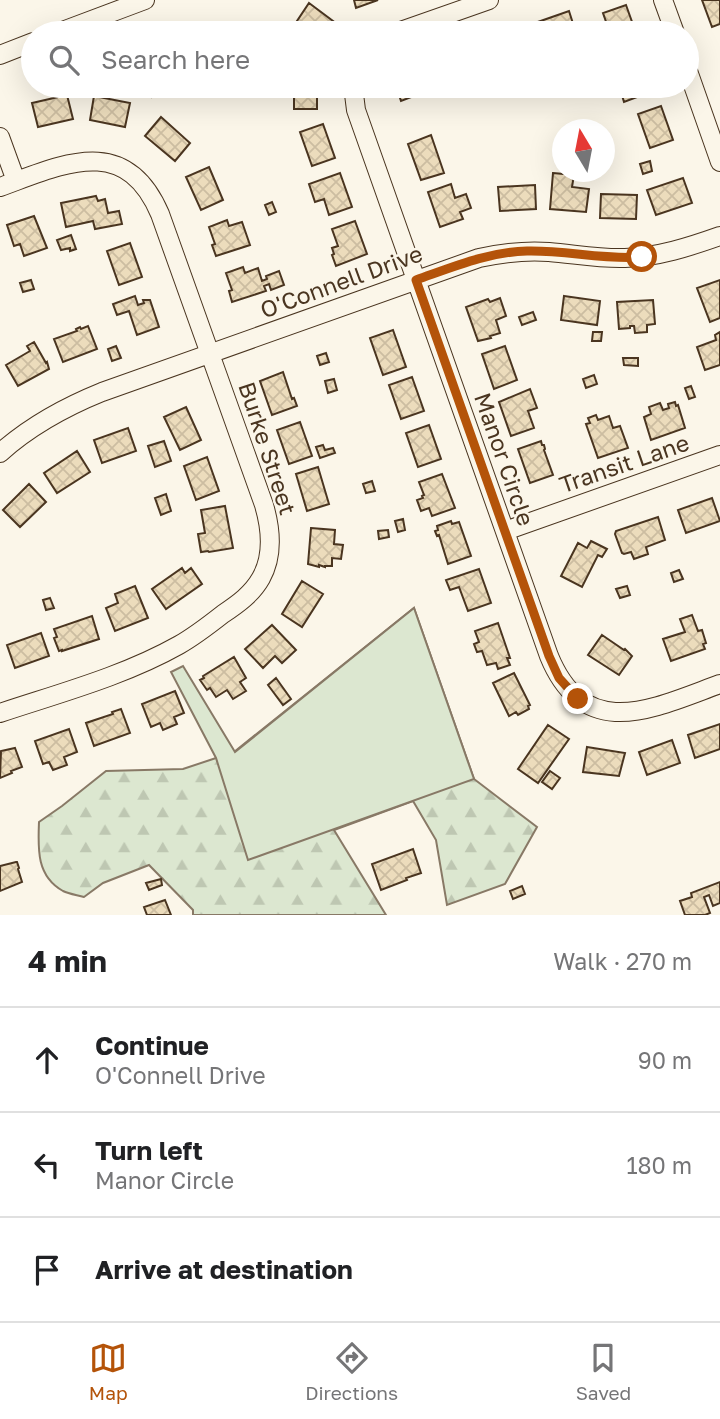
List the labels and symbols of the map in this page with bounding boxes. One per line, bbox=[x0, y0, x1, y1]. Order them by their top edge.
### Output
north arrow bbox=[552, 119, 615, 182]
street label: O'Connell Drive bbox=[256, 239, 426, 323]
route start bbox=[626, 241, 657, 272]
street label: Burke Street bbox=[233, 378, 303, 518]
street label: Manor Circle bbox=[469, 389, 541, 529]
street label: Transit Lane bbox=[556, 428, 692, 498]
route end bbox=[562, 683, 593, 714]

